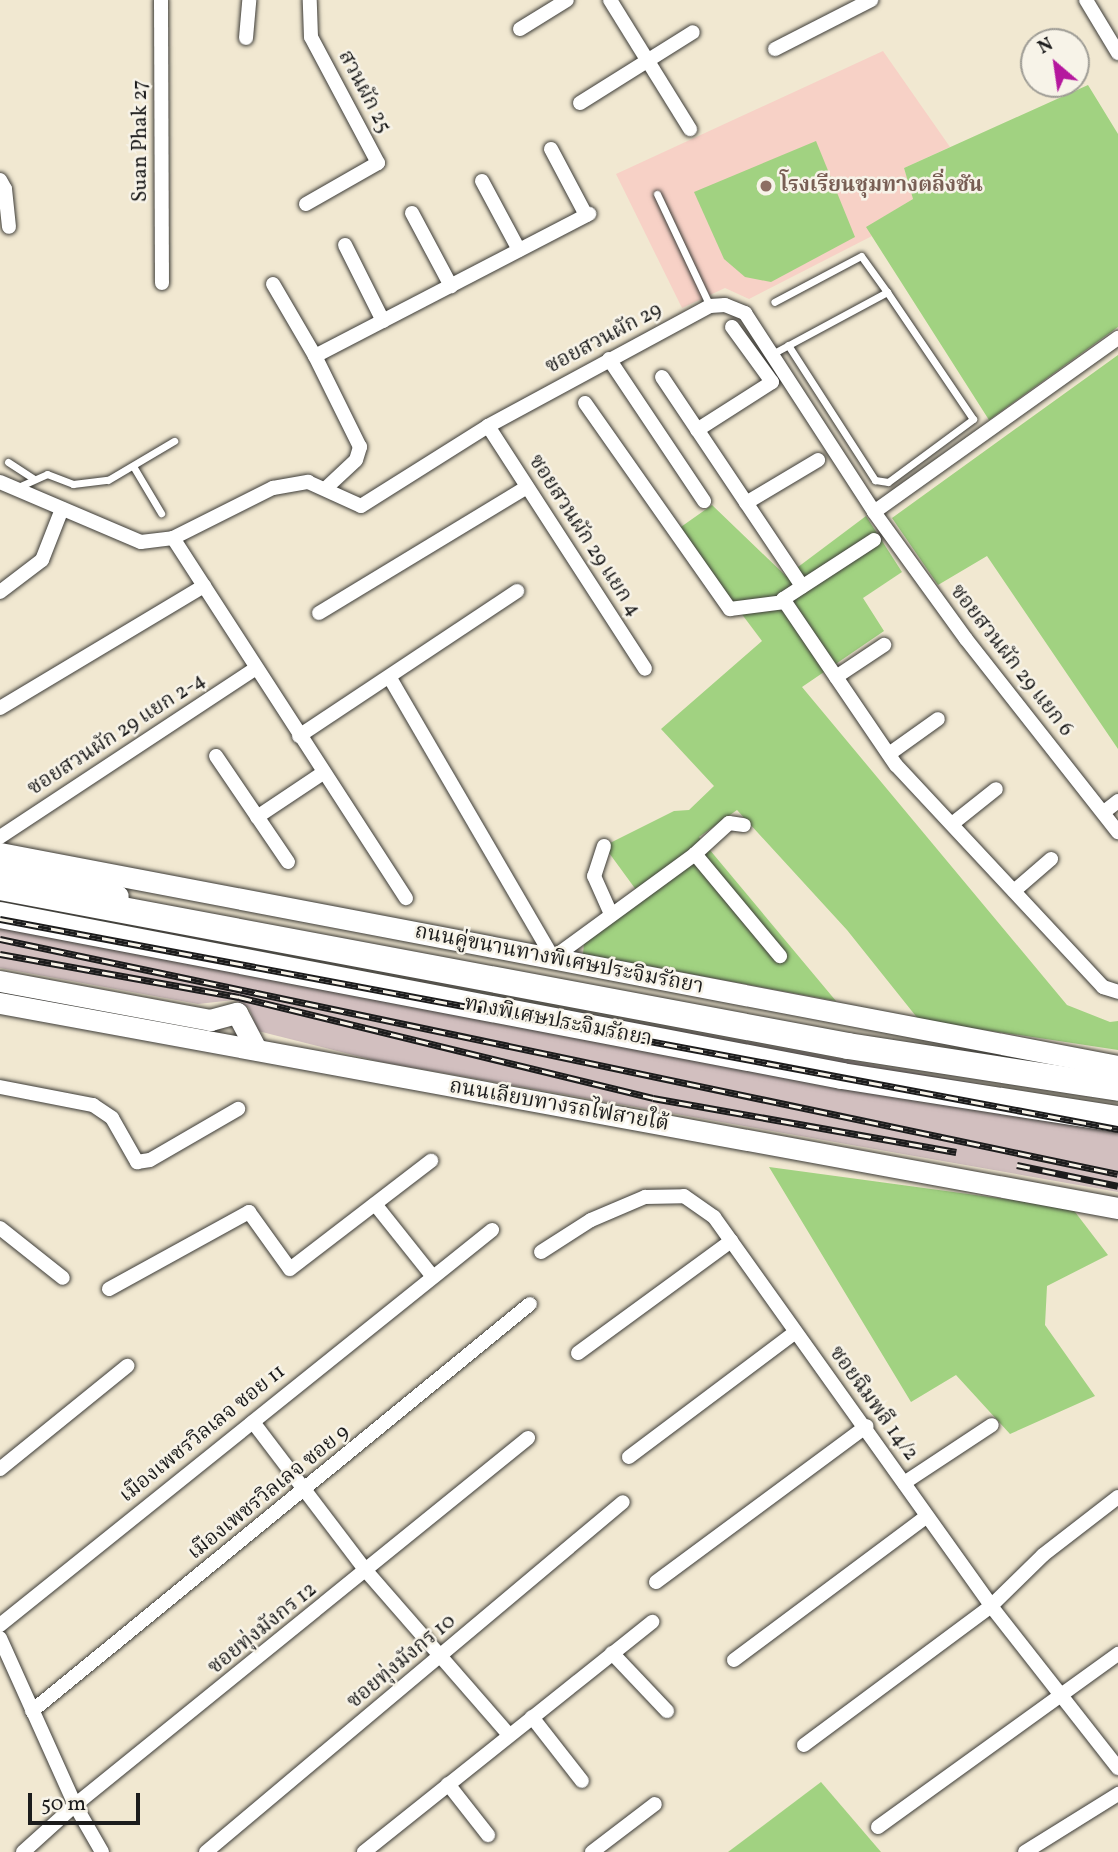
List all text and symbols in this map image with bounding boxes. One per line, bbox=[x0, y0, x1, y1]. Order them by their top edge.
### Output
north arrow bbox=[1020, 28, 1090, 98]
text: N bbox=[1033, 32, 1058, 61]
street label: สวนผัก 25 bbox=[332, 46, 396, 138]
street label: Suan Phak 27 bbox=[128, 80, 154, 202]
place label: โรงเรียนชุมทางตลิ่งชัน bbox=[780, 173, 983, 199]
marker: โรงเรียนชุมทางตลิ่งชัน bbox=[758, 178, 774, 194]
street label: ซอยสวนผัก 29 bbox=[542, 298, 666, 380]
street label: ซอยสวนผัก 29 แยก 4 bbox=[522, 450, 646, 622]
street label: ซอยสวนผัก 29 แยก 6 bbox=[944, 580, 1078, 742]
street label: ซอยสวนผัก 29 แยก 2-4 bbox=[23, 668, 211, 802]
street label: ถนนคู่ขนานทางพิเศษประจิมรัถยา bbox=[412, 920, 706, 1000]
street label: ทางพิเศษประจิมรัถยา bbox=[462, 991, 654, 1053]
street label: ถนนเลียบทางรถไฟสายใต้ bbox=[447, 1074, 671, 1138]
street label: ซอยฉิมพลี 14/2 bbox=[823, 1342, 923, 1466]
street label: เมืองเพชรวิลเลจ ซอย 11 bbox=[115, 1359, 291, 1509]
street label: เมืองเพชรวิลเลจ ซอย 9 bbox=[183, 1420, 355, 1566]
street label: ซอยทุ่งมังกร 12 bbox=[203, 1577, 323, 1681]
street label: ซอยทุ่งมังกร 10 bbox=[343, 1609, 461, 1715]
scale bar bbox=[32, 1778, 144, 1822]
text: 50 m bbox=[41, 1790, 86, 1819]

